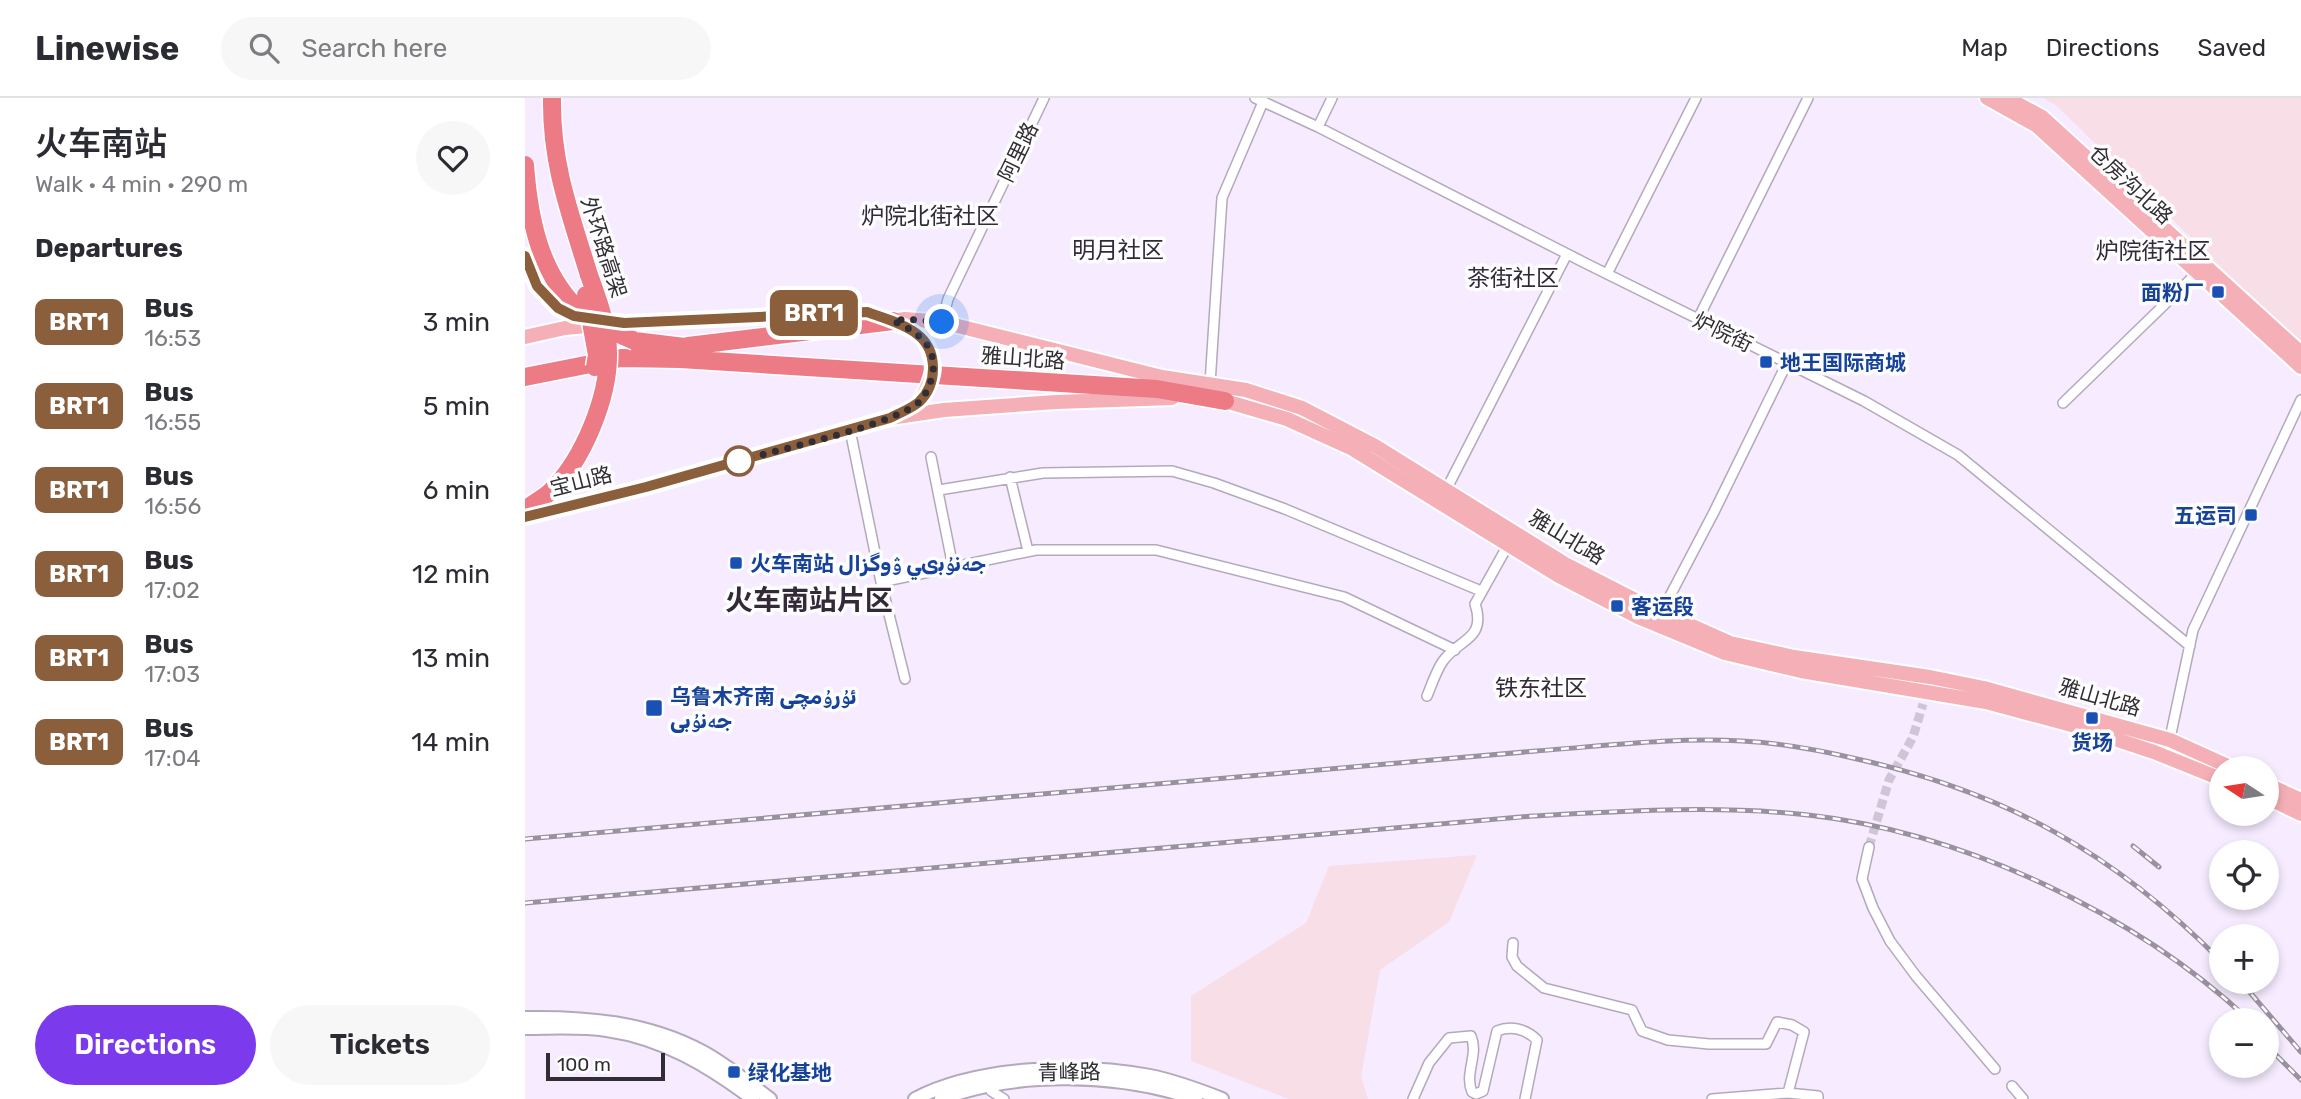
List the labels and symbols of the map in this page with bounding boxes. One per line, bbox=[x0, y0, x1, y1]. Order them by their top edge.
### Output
street label: 阿里路 bbox=[993, 118, 1043, 186]
street label: 仓房沟北路 bbox=[2084, 139, 2178, 229]
street label: 外环路高架 bbox=[576, 193, 632, 301]
district label: 炉院北街社区 bbox=[861, 202, 999, 230]
district label: 明月社区 bbox=[1072, 236, 1164, 264]
district label: 炉院街社区 bbox=[2096, 237, 2211, 265]
district label: 茶街社区 bbox=[1467, 264, 1559, 292]
place label: 面粉厂 bbox=[2141, 280, 2204, 305]
marker: 面粉厂 bbox=[2210, 284, 2226, 300]
line badge: BRT1 bbox=[765, 290, 863, 336]
your location bbox=[924, 304, 959, 339]
street label: 炉院街 bbox=[1689, 307, 1757, 357]
street label: 雅山北路 bbox=[980, 343, 1066, 373]
place label: 地王国际商城 bbox=[1780, 350, 1906, 375]
marker: 地王国际商城 bbox=[1758, 354, 1774, 370]
unlabelled marker bbox=[724, 446, 754, 476]
street label: 宝山路 bbox=[547, 461, 615, 501]
place label: 五运司 bbox=[2174, 503, 2237, 528]
street label: 雅山北路 bbox=[1525, 505, 1609, 569]
marker: 五运司 bbox=[2243, 507, 2259, 523]
place label: 火车南站 جەنۇبىي ۋوگزال bbox=[750, 551, 986, 580]
marker: 火车南站 جەنۇبىي ۋوگزال bbox=[728, 555, 744, 571]
district label: 火车南站片区 bbox=[725, 584, 893, 617]
place label: 客运段 bbox=[1631, 594, 1694, 619]
marker: 客运段 bbox=[1609, 598, 1625, 614]
street label: 雅山北路 bbox=[2056, 673, 2144, 721]
district label: 铁东社区 bbox=[1495, 674, 1587, 702]
place label: 乌鲁木齐南 ئۇرۇمچى جەنۇبى bbox=[670, 684, 857, 733]
marker: 乌鲁木齐南 ئۇرۇمچى جەنۇبى bbox=[644, 698, 664, 718]
marker: 货场 bbox=[2084, 710, 2100, 726]
place label: 货场 bbox=[2071, 730, 2113, 755]
north arrow bbox=[2209, 756, 2279, 826]
scale bar bbox=[546, 1050, 665, 1082]
street label: 青峰路 bbox=[1037, 1059, 1101, 1085]
place label: 绿化基地 bbox=[748, 1060, 832, 1085]
marker: 绿化基地 bbox=[726, 1064, 742, 1080]

